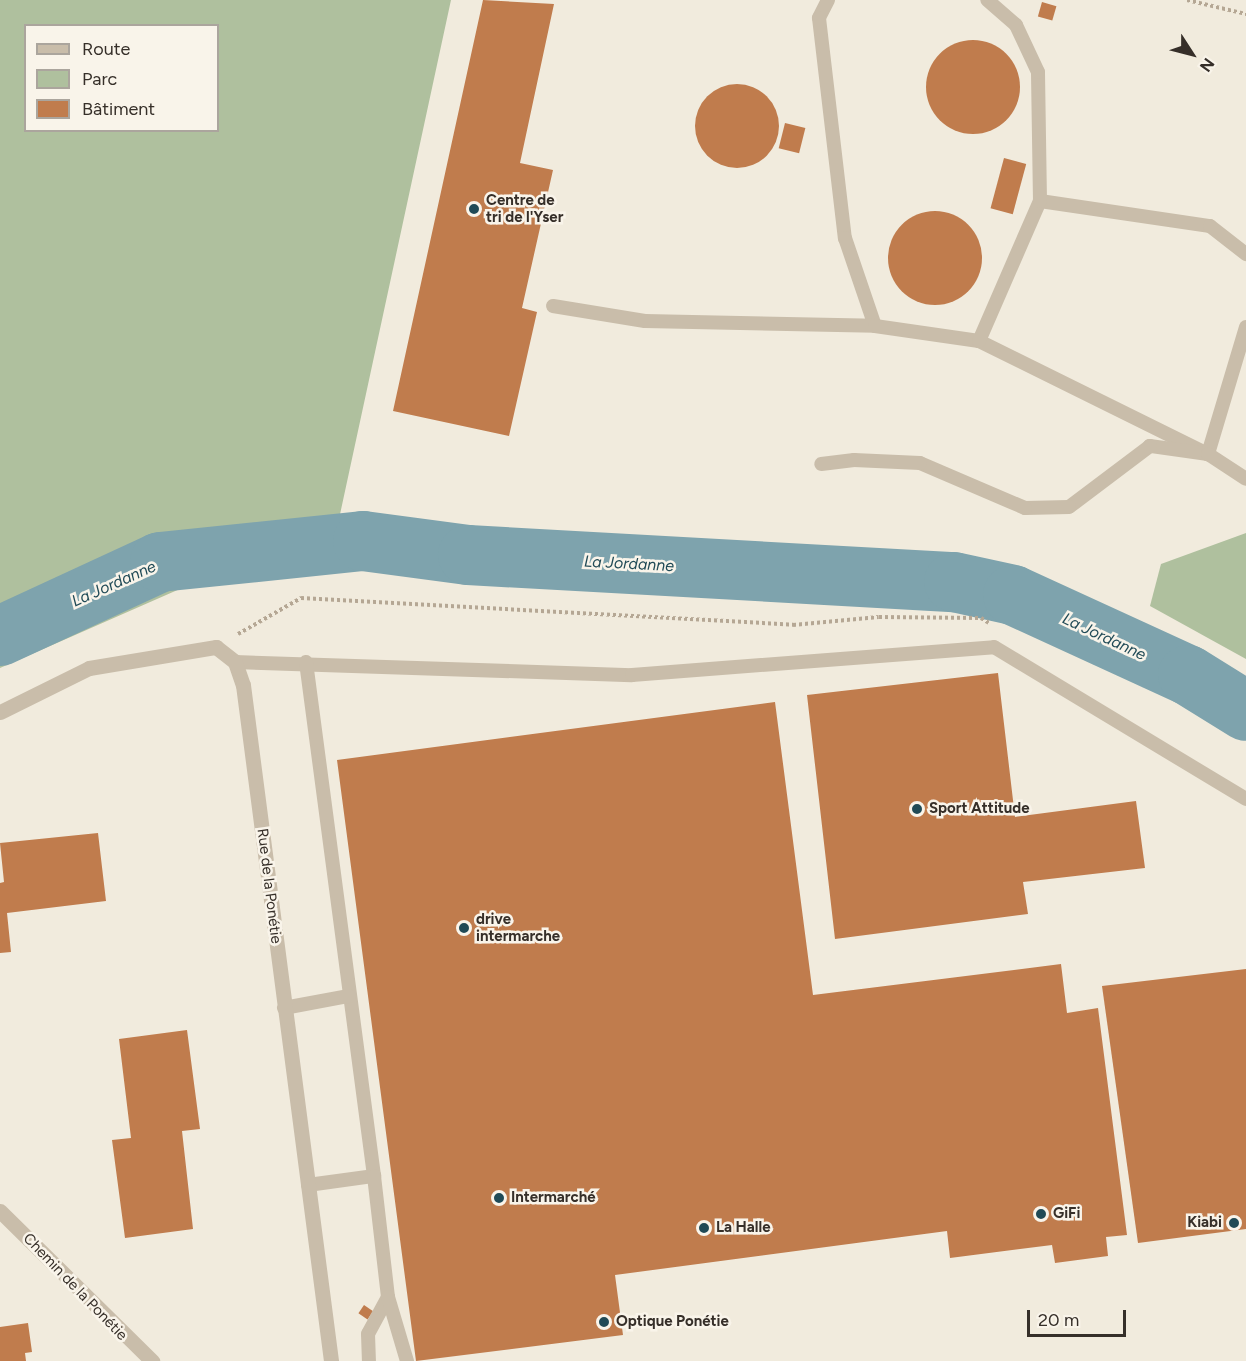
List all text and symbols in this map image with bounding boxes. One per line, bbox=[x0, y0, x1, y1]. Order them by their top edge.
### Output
legend bbox=[24, 24, 219, 132]
north arrow bbox=[1162, 24, 1222, 84]
text: Route bbox=[82, 38, 130, 60]
text: N bbox=[1196, 54, 1218, 75]
text: Parc bbox=[82, 68, 117, 90]
text: Bâtiment bbox=[82, 98, 155, 120]
place label: Centre de tri de l'Yser bbox=[486, 191, 563, 226]
marker: Centre de tri de l'Yser bbox=[467, 202, 481, 216]
water label: La Jordanne bbox=[584, 552, 674, 576]
water label: La Jordanne bbox=[69, 557, 159, 611]
water label: La Jordanne bbox=[1059, 609, 1149, 665]
place label: Sport Attitude bbox=[929, 800, 1030, 818]
marker: Sport Attitude bbox=[910, 802, 924, 816]
street label: Rue de la Ponétie bbox=[253, 827, 285, 945]
place label: drive intermarche bbox=[476, 910, 560, 945]
marker: drive intermarche bbox=[457, 921, 471, 935]
place label: Intermarché bbox=[511, 1189, 596, 1207]
marker: Intermarché bbox=[492, 1191, 506, 1205]
place label: GiFi bbox=[1053, 1205, 1080, 1223]
marker: GiFi bbox=[1034, 1207, 1048, 1221]
place label: Kiabi bbox=[1187, 1214, 1222, 1232]
marker: Kiabi bbox=[1227, 1216, 1241, 1230]
place label: La Halle bbox=[716, 1219, 771, 1237]
marker: La Halle bbox=[697, 1221, 711, 1235]
street label: Chemin de la Ponétie bbox=[19, 1230, 131, 1344]
scale bar bbox=[1030, 1298, 1129, 1336]
text: 20 m bbox=[1038, 1309, 1079, 1331]
place label: Optique Ponétie bbox=[616, 1313, 729, 1331]
marker: Optique Ponétie bbox=[597, 1315, 611, 1329]

